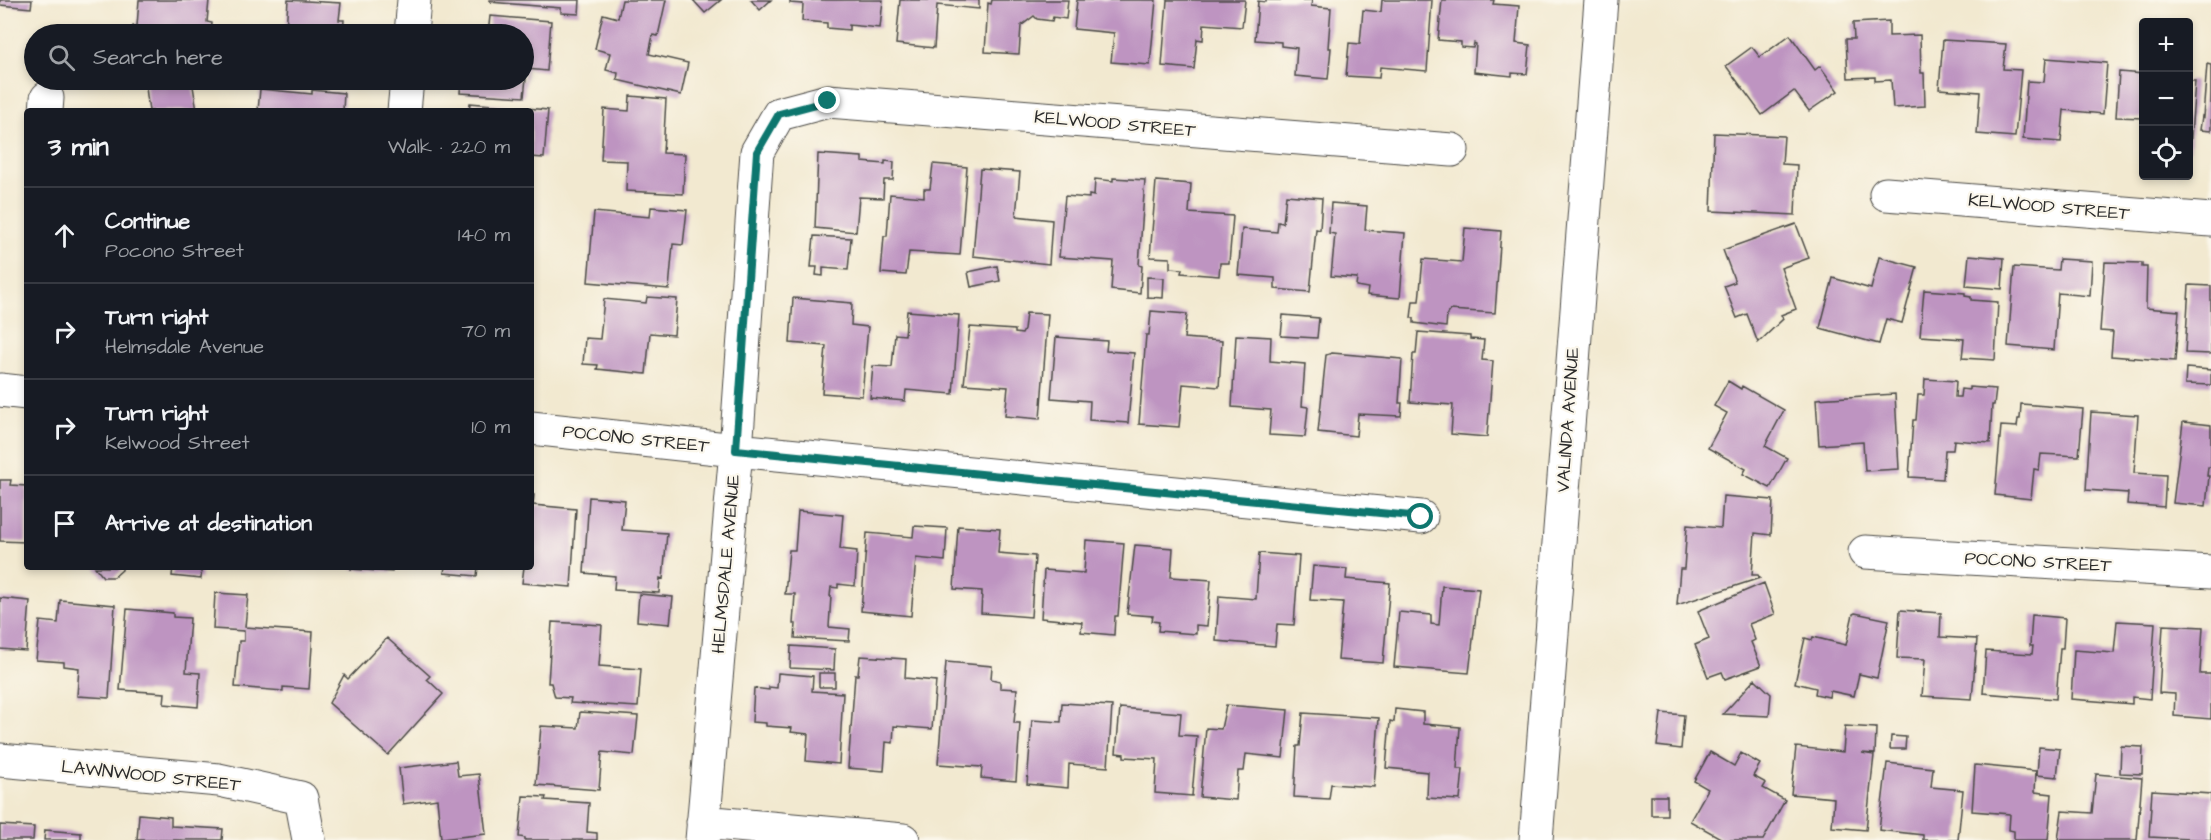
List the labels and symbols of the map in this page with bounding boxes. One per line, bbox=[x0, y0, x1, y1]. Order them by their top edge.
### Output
route end bbox=[814, 87, 840, 113]
street label: KELWOOD STREET bbox=[1033, 104, 1198, 144]
street label: KELWOOD STREET bbox=[1967, 187, 2132, 227]
street label: VALINDA AVENUE bbox=[1550, 346, 1586, 493]
street label: POCONO STREET bbox=[562, 419, 711, 459]
street label: HELMSDALE AVENUE bbox=[706, 473, 746, 655]
route start bbox=[1407, 503, 1433, 529]
street label: POCONO STREET bbox=[1964, 546, 2113, 578]
street label: LAWNWOOD STREET bbox=[60, 754, 243, 798]

